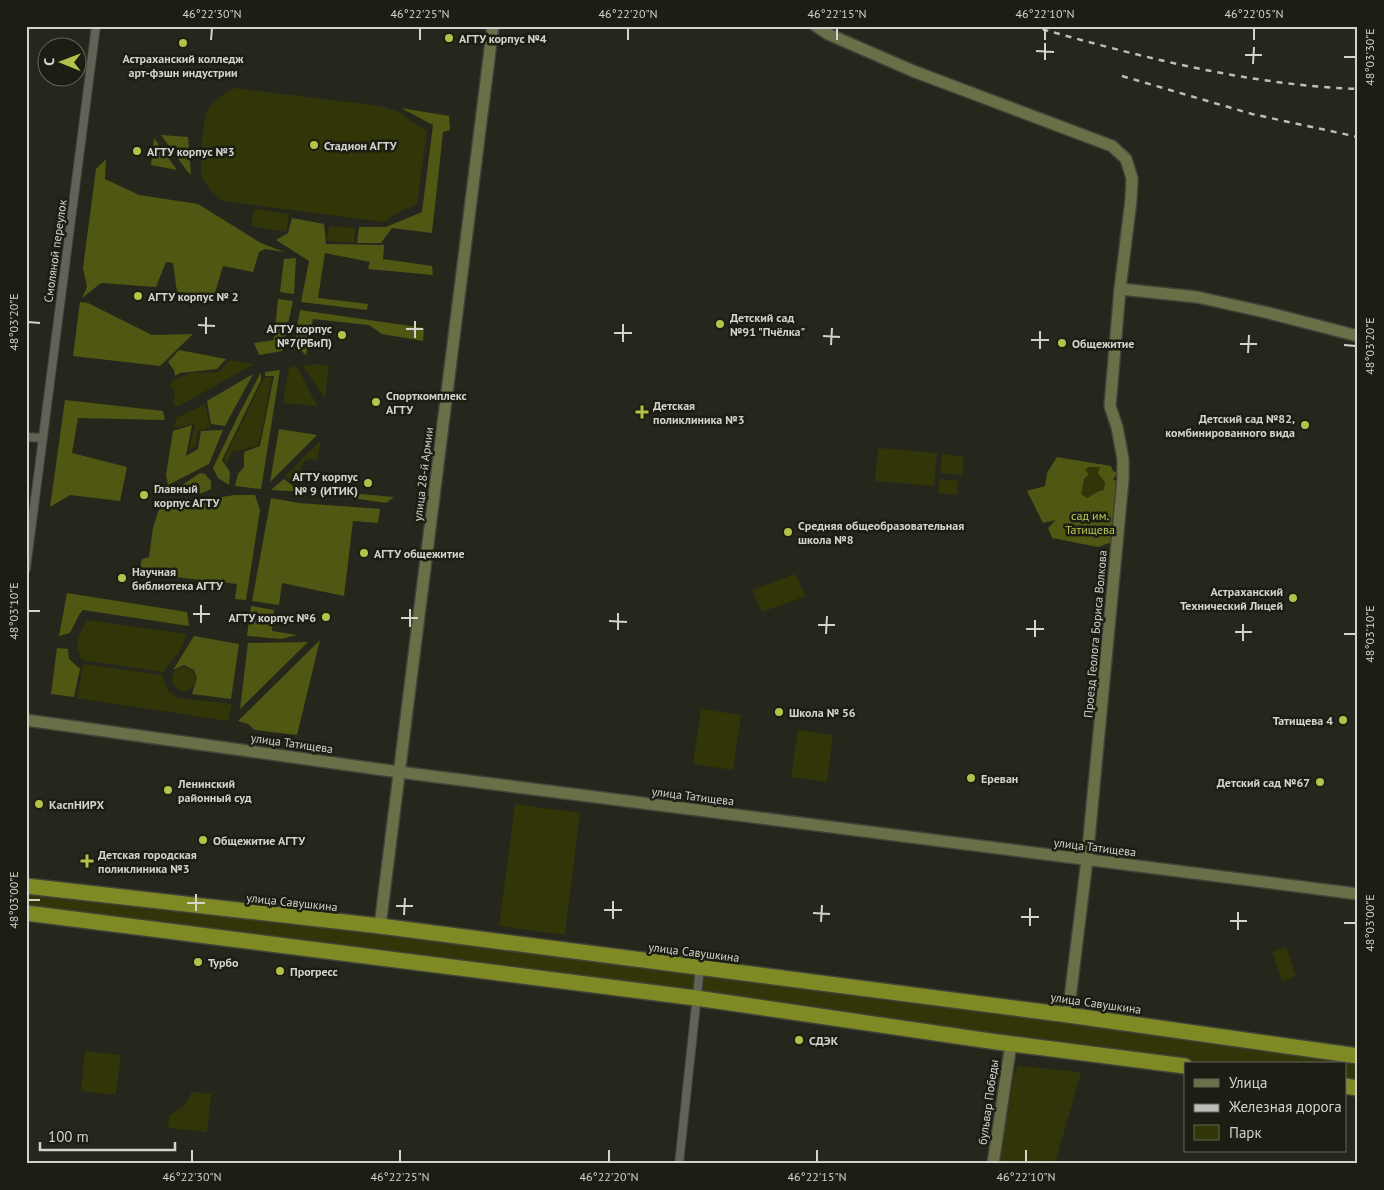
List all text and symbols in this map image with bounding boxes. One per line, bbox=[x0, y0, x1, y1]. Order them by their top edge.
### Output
text: 46°22'30"N bbox=[182, 6, 242, 21]
text: 46°22'25"N bbox=[390, 6, 450, 21]
text: 46°22'20"N bbox=[598, 6, 658, 21]
text: 46°22'15"N bbox=[807, 6, 867, 21]
text: 46°22'10"N bbox=[1015, 6, 1075, 21]
text: 46°22'05"N bbox=[1224, 6, 1284, 21]
text: 48°03'30"E bbox=[1362, 28, 1377, 86]
place label: АГТУ корпус №4 bbox=[459, 31, 547, 46]
marker: АГТУ корпус №4 bbox=[443, 32, 455, 44]
marker: Астраханский колледж арт-фэшн индустрии bbox=[177, 37, 189, 49]
north arrow bbox=[38, 38, 88, 88]
place label: Астраханский колледж арт-фэшн индустрии bbox=[122, 51, 244, 80]
text: С bbox=[40, 58, 58, 66]
place label: Стадион АГТУ bbox=[324, 138, 397, 153]
marker: Стадион АГТУ bbox=[308, 139, 320, 151]
place label: АГТУ корпус №3 bbox=[147, 144, 235, 159]
marker: АГТУ корпус №3 bbox=[131, 145, 143, 157]
street label: Смоляной переулок bbox=[40, 198, 70, 303]
place label: АГТУ корпус № 2 bbox=[148, 289, 239, 304]
marker: АГТУ корпус № 2 bbox=[132, 290, 144, 302]
text: 48°03'20"E bbox=[6, 293, 21, 351]
place label: Детский сад №91 "Пчёлка" bbox=[730, 310, 805, 339]
text: 48°03'20"E bbox=[1362, 317, 1377, 375]
marker: Детский сад №91 "Пчёлка" bbox=[714, 318, 726, 330]
place label: АГТУ корпус №7(РБиП) bbox=[266, 321, 332, 350]
marker: АГТУ корпус №7(РБиП) bbox=[336, 329, 348, 341]
place label: Общежитие bbox=[1072, 336, 1134, 351]
marker: Общежитие bbox=[1056, 337, 1068, 349]
place label: Спорткомплекс АГТУ bbox=[386, 388, 467, 417]
marker: Спорткомплекс АГТУ bbox=[370, 396, 382, 408]
place label: Детская поликлиника №3 bbox=[653, 398, 744, 427]
marker: Детская поликлиника №3 bbox=[635, 405, 649, 419]
place label: Детский сад №82, комбинированного вида bbox=[1165, 411, 1295, 440]
marker: Детский сад №82, комбинированного вида bbox=[1299, 419, 1311, 431]
street label: улица 28-й Армии bbox=[410, 426, 436, 522]
place label: АГТУ корпус № 9 (ИТИК) bbox=[292, 469, 358, 498]
marker: АГТУ корпус № 9 (ИТИК) bbox=[362, 477, 374, 489]
place label: Главный корпус АГТУ bbox=[154, 481, 220, 510]
marker: Главный корпус АГТУ bbox=[138, 489, 150, 501]
park label: сад им. Татищева bbox=[1065, 508, 1115, 537]
place label: Средняя общеобразовательная школа №8 bbox=[798, 518, 964, 547]
marker: Средняя общеобразовательная школа №8 bbox=[782, 526, 794, 538]
place label: АГТУ общежитие bbox=[374, 546, 465, 561]
marker: АГТУ общежитие bbox=[358, 547, 370, 559]
street label: Проезд Геолога Бориса Волкова bbox=[1080, 549, 1110, 718]
place label: Научная библиотека АГТУ bbox=[132, 564, 223, 593]
marker: Научная библиотека АГТУ bbox=[116, 572, 128, 584]
text: 48°03'10"E bbox=[6, 582, 21, 640]
place label: Астраханский Технический Лицей bbox=[1180, 584, 1283, 613]
marker: Астраханский Технический Лицей bbox=[1287, 592, 1299, 604]
text: 48°03'10"E bbox=[1362, 605, 1377, 663]
place label: АГТУ корпус №6 bbox=[228, 610, 316, 625]
marker: АГТУ корпус №6 bbox=[320, 611, 332, 623]
place label: Школа № 56 bbox=[789, 705, 856, 720]
marker: Школа № 56 bbox=[773, 706, 785, 718]
place label: Татищева 4 bbox=[1273, 713, 1333, 728]
marker: Татищева 4 bbox=[1337, 714, 1349, 726]
street label: улица Татищева bbox=[250, 730, 334, 756]
place label: Ереван bbox=[981, 771, 1018, 786]
marker: Ереван bbox=[965, 772, 977, 784]
place label: Детский сад №67 bbox=[1217, 775, 1310, 790]
place label: Ленинский районный суд bbox=[177, 776, 252, 805]
marker: Детский сад №67 bbox=[1314, 776, 1326, 788]
street label: улица Татищева bbox=[651, 783, 735, 809]
marker: Ленинский районный суд bbox=[162, 784, 174, 796]
place label: КаспНИРХ bbox=[49, 797, 104, 812]
marker: КаспНИРХ bbox=[33, 798, 45, 810]
place label: Общежитие АГТУ bbox=[213, 833, 305, 848]
marker: Общежитие АГТУ bbox=[197, 834, 209, 846]
street label: улица Татищева bbox=[1053, 834, 1137, 860]
place label: Детская городская поликлиника №3 bbox=[98, 847, 197, 876]
marker: Детская городская поликлиника №3 bbox=[80, 854, 94, 868]
text: 48°03'00"E bbox=[6, 871, 21, 929]
street label: улица Савушкина bbox=[246, 890, 338, 914]
text: 48°03'00"E bbox=[1362, 894, 1377, 952]
street label: улица Савушкина bbox=[648, 939, 740, 965]
place label: Турбо bbox=[208, 955, 239, 970]
marker: Турбо bbox=[192, 956, 204, 968]
place label: Прогресс bbox=[290, 964, 338, 979]
marker: Прогресс bbox=[274, 965, 286, 977]
street label: улица Савушкина bbox=[1050, 989, 1142, 1017]
place label: СДЭК bbox=[809, 1033, 839, 1048]
marker: СДЭК bbox=[793, 1034, 805, 1046]
street label: бульвар Победы bbox=[975, 1058, 1001, 1146]
legend bbox=[1184, 1062, 1346, 1152]
text: Улица bbox=[1229, 1073, 1267, 1092]
text: Железная дорога bbox=[1228, 1097, 1342, 1116]
scale bar bbox=[40, 1120, 175, 1152]
text: Парк bbox=[1229, 1123, 1262, 1142]
text: 100 m bbox=[48, 1127, 89, 1146]
text: 46°22'30"N bbox=[162, 1169, 222, 1184]
text: 46°22'25"N bbox=[370, 1169, 430, 1184]
text: 46°22'20"N bbox=[579, 1169, 639, 1184]
text: 46°22'15"N bbox=[787, 1169, 847, 1184]
text: 46°22'10"N bbox=[996, 1169, 1056, 1184]

